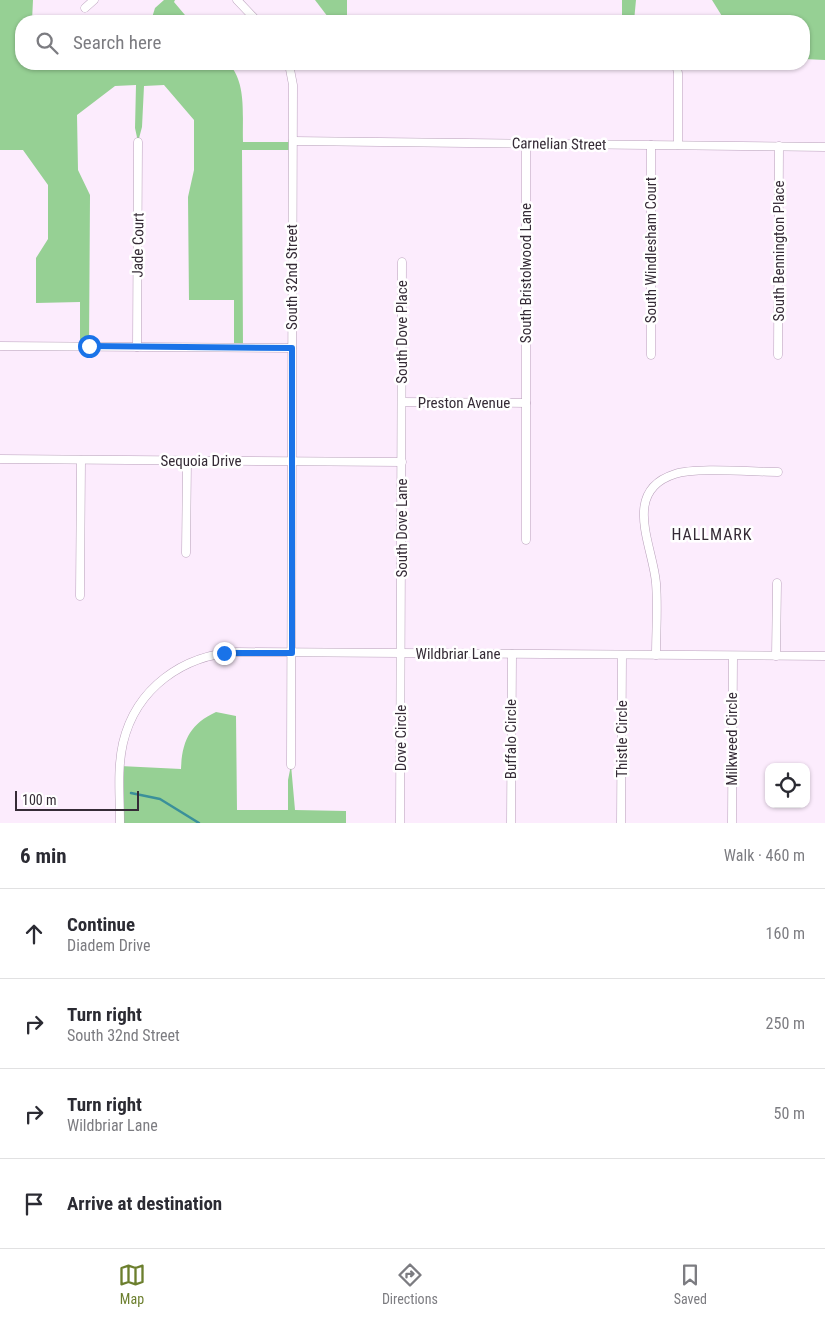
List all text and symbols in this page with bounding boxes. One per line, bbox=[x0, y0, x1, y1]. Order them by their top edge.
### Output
search box bbox=[15, 15, 810, 70]
icon: search bbox=[33, 29, 61, 57]
text: Search here bbox=[73, 31, 161, 54]
street label: Carnelian Street bbox=[512, 134, 606, 154]
street label: South Windlesham Court bbox=[642, 177, 660, 323]
street label: South Bennington Place bbox=[770, 181, 788, 321]
street label: South Bristolwood Lane bbox=[517, 203, 535, 343]
street label: Jade Court bbox=[128, 212, 148, 278]
street label: South 32nd Street bbox=[283, 224, 301, 330]
street label: South Dove Place bbox=[393, 280, 411, 384]
route start bbox=[78, 335, 101, 358]
street label: Preston Avenue bbox=[418, 394, 510, 412]
street label: Sequoia Drive bbox=[160, 452, 242, 470]
street label: South Dove Lane bbox=[393, 478, 411, 578]
district label: HALLMARK bbox=[671, 525, 753, 544]
route end bbox=[213, 642, 236, 665]
street label: Wildbriar Lane bbox=[416, 645, 500, 663]
street label: Milkweed Circle bbox=[723, 692, 741, 786]
street label: Buffalo Circle bbox=[502, 699, 520, 779]
street label: Thistle Circle bbox=[613, 700, 631, 778]
street label: Dove Circle bbox=[392, 705, 410, 771]
map controls bbox=[765, 763, 810, 808]
button: locate bbox=[765, 763, 810, 808]
scale bar bbox=[15, 788, 139, 811]
text: 100 m bbox=[22, 792, 57, 808]
text: 6 min bbox=[20, 844, 67, 868]
text: Walk · 460 m bbox=[724, 846, 805, 865]
text: Continue bbox=[67, 913, 135, 936]
icon: ahead bbox=[20, 920, 48, 948]
text: 160 m bbox=[766, 924, 805, 943]
text: Diadem Drive bbox=[67, 936, 151, 955]
text: Turn right bbox=[67, 1003, 142, 1026]
icon: right bbox=[20, 1010, 48, 1038]
text: 250 m bbox=[766, 1014, 805, 1033]
text: South 32nd Street bbox=[67, 1026, 180, 1045]
text: Turn right bbox=[67, 1093, 142, 1116]
icon: right bbox=[20, 1100, 48, 1128]
text: 50 m bbox=[773, 1104, 805, 1123]
text: Wildbriar Lane bbox=[67, 1116, 158, 1135]
icon: arrive bbox=[20, 1190, 48, 1218]
text: Arrive at destination bbox=[67, 1192, 222, 1215]
tab: Map bbox=[118, 1261, 146, 1307]
tab: Directions bbox=[382, 1261, 438, 1307]
tab: Saved bbox=[674, 1261, 707, 1307]

